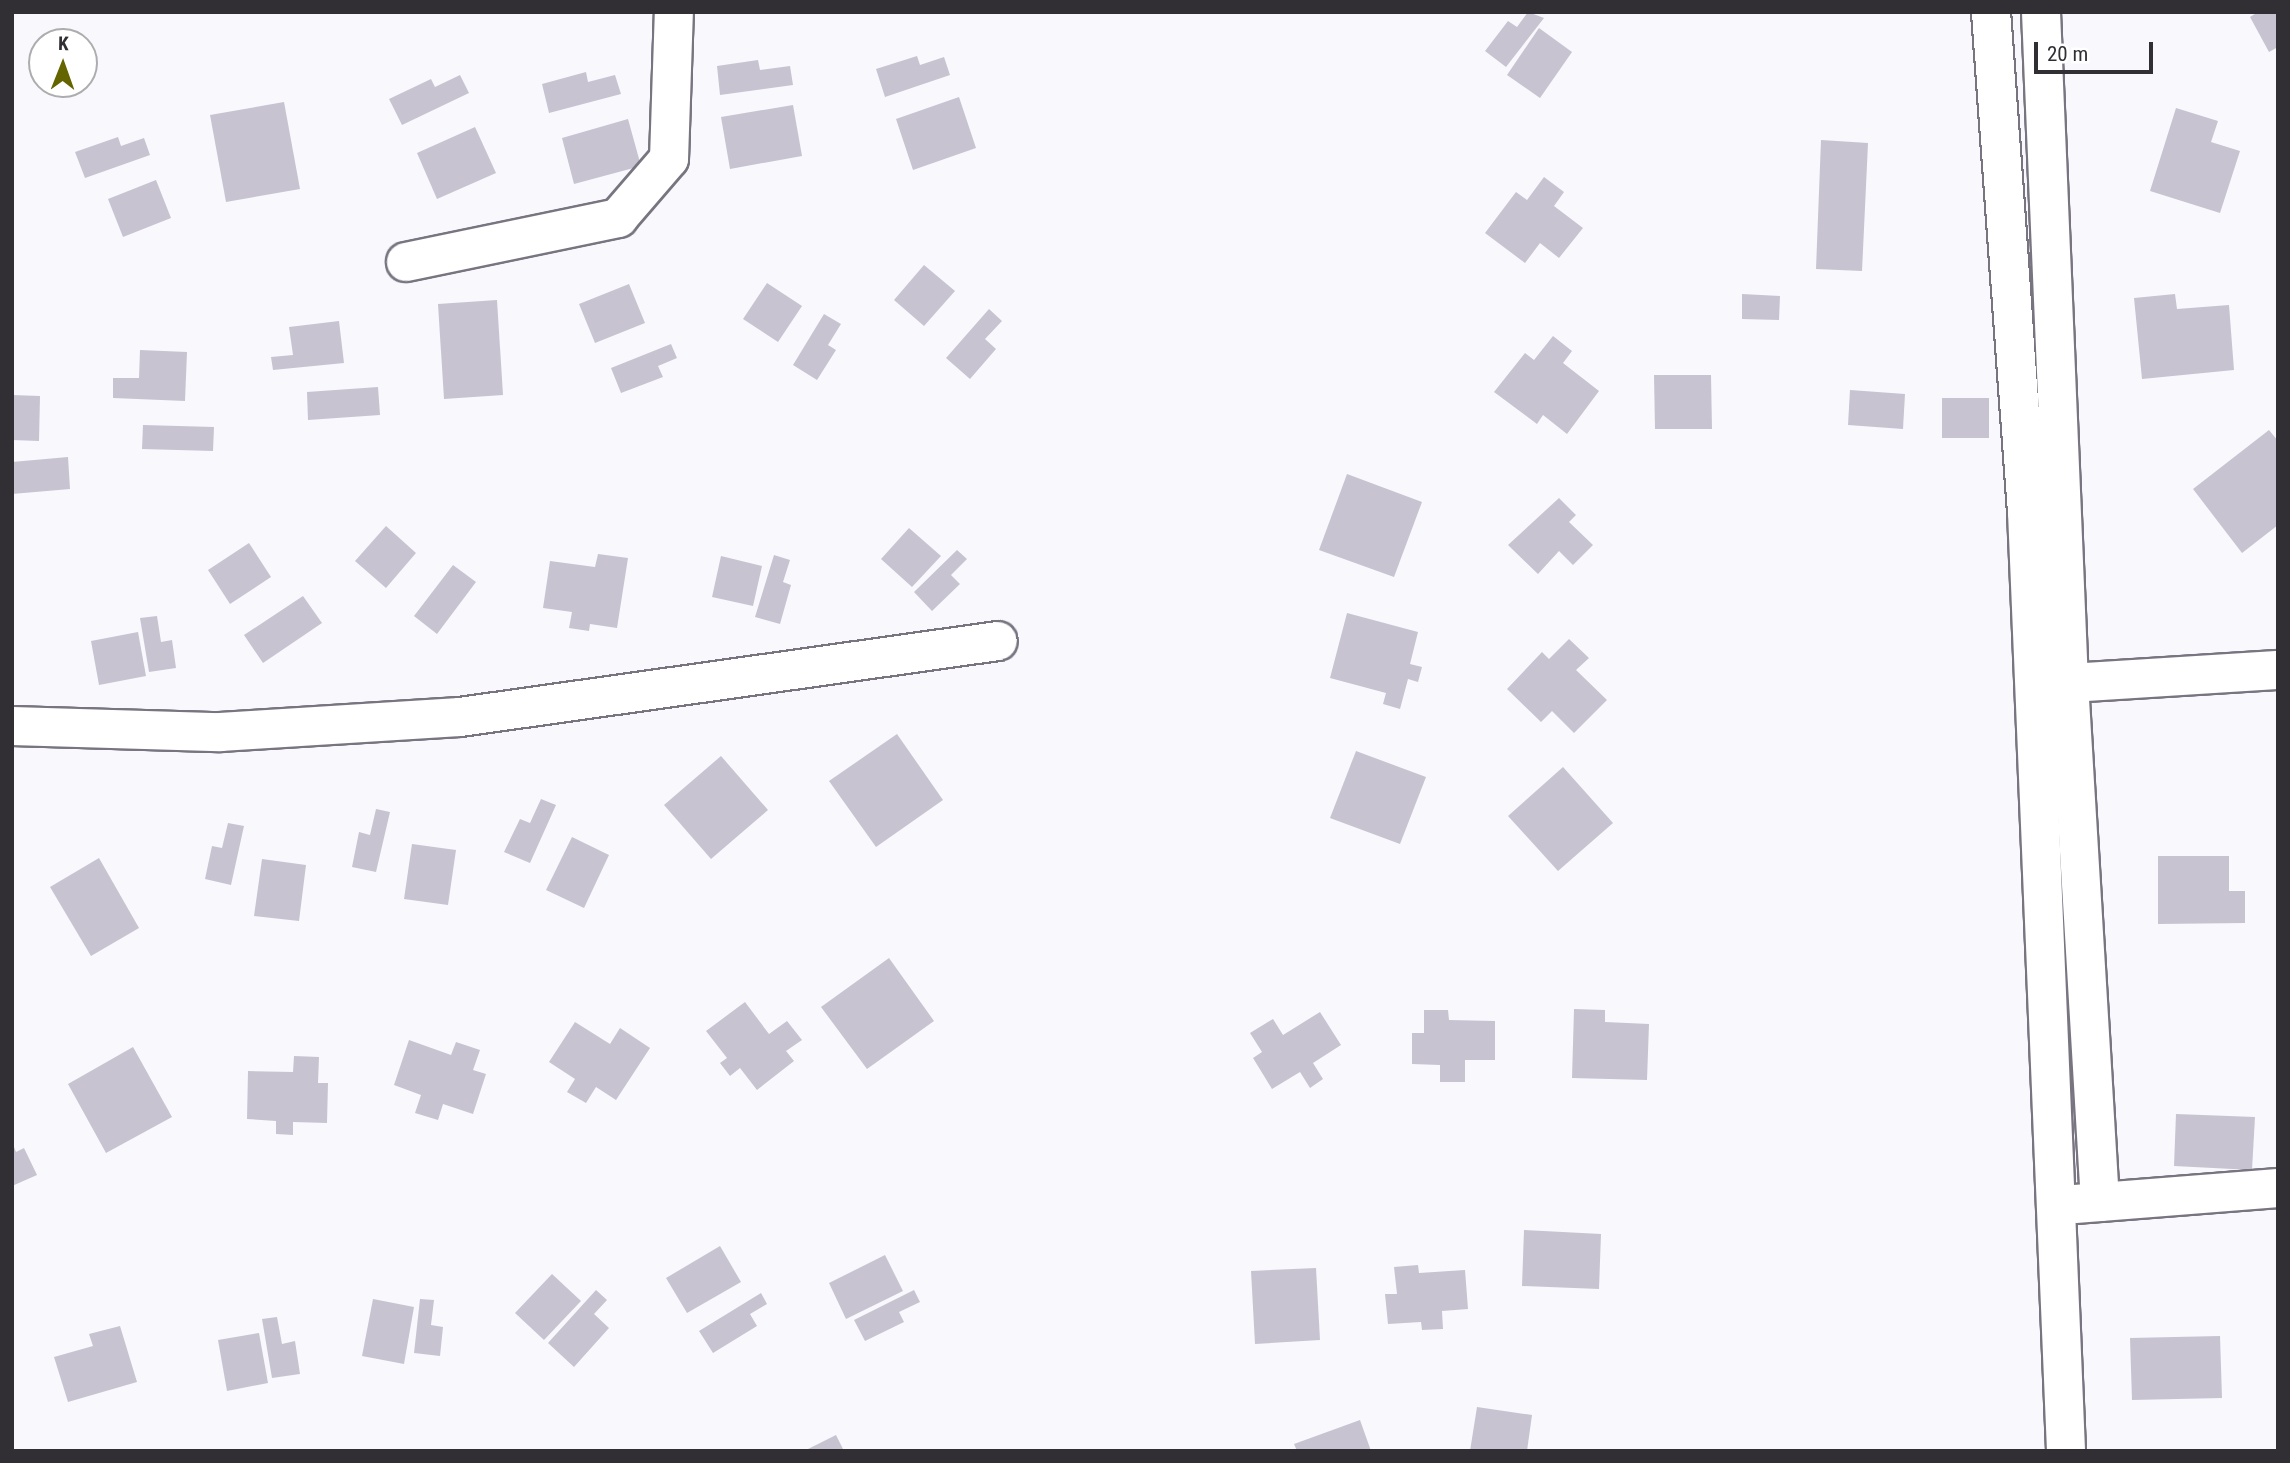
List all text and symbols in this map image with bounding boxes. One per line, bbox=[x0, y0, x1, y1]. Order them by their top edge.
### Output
north arrow bbox=[28, 28, 98, 98]
scale bar bbox=[2038, 28, 2157, 72]
text: K bbox=[58, 32, 69, 55]
text: 20 m bbox=[2047, 42, 2088, 66]

